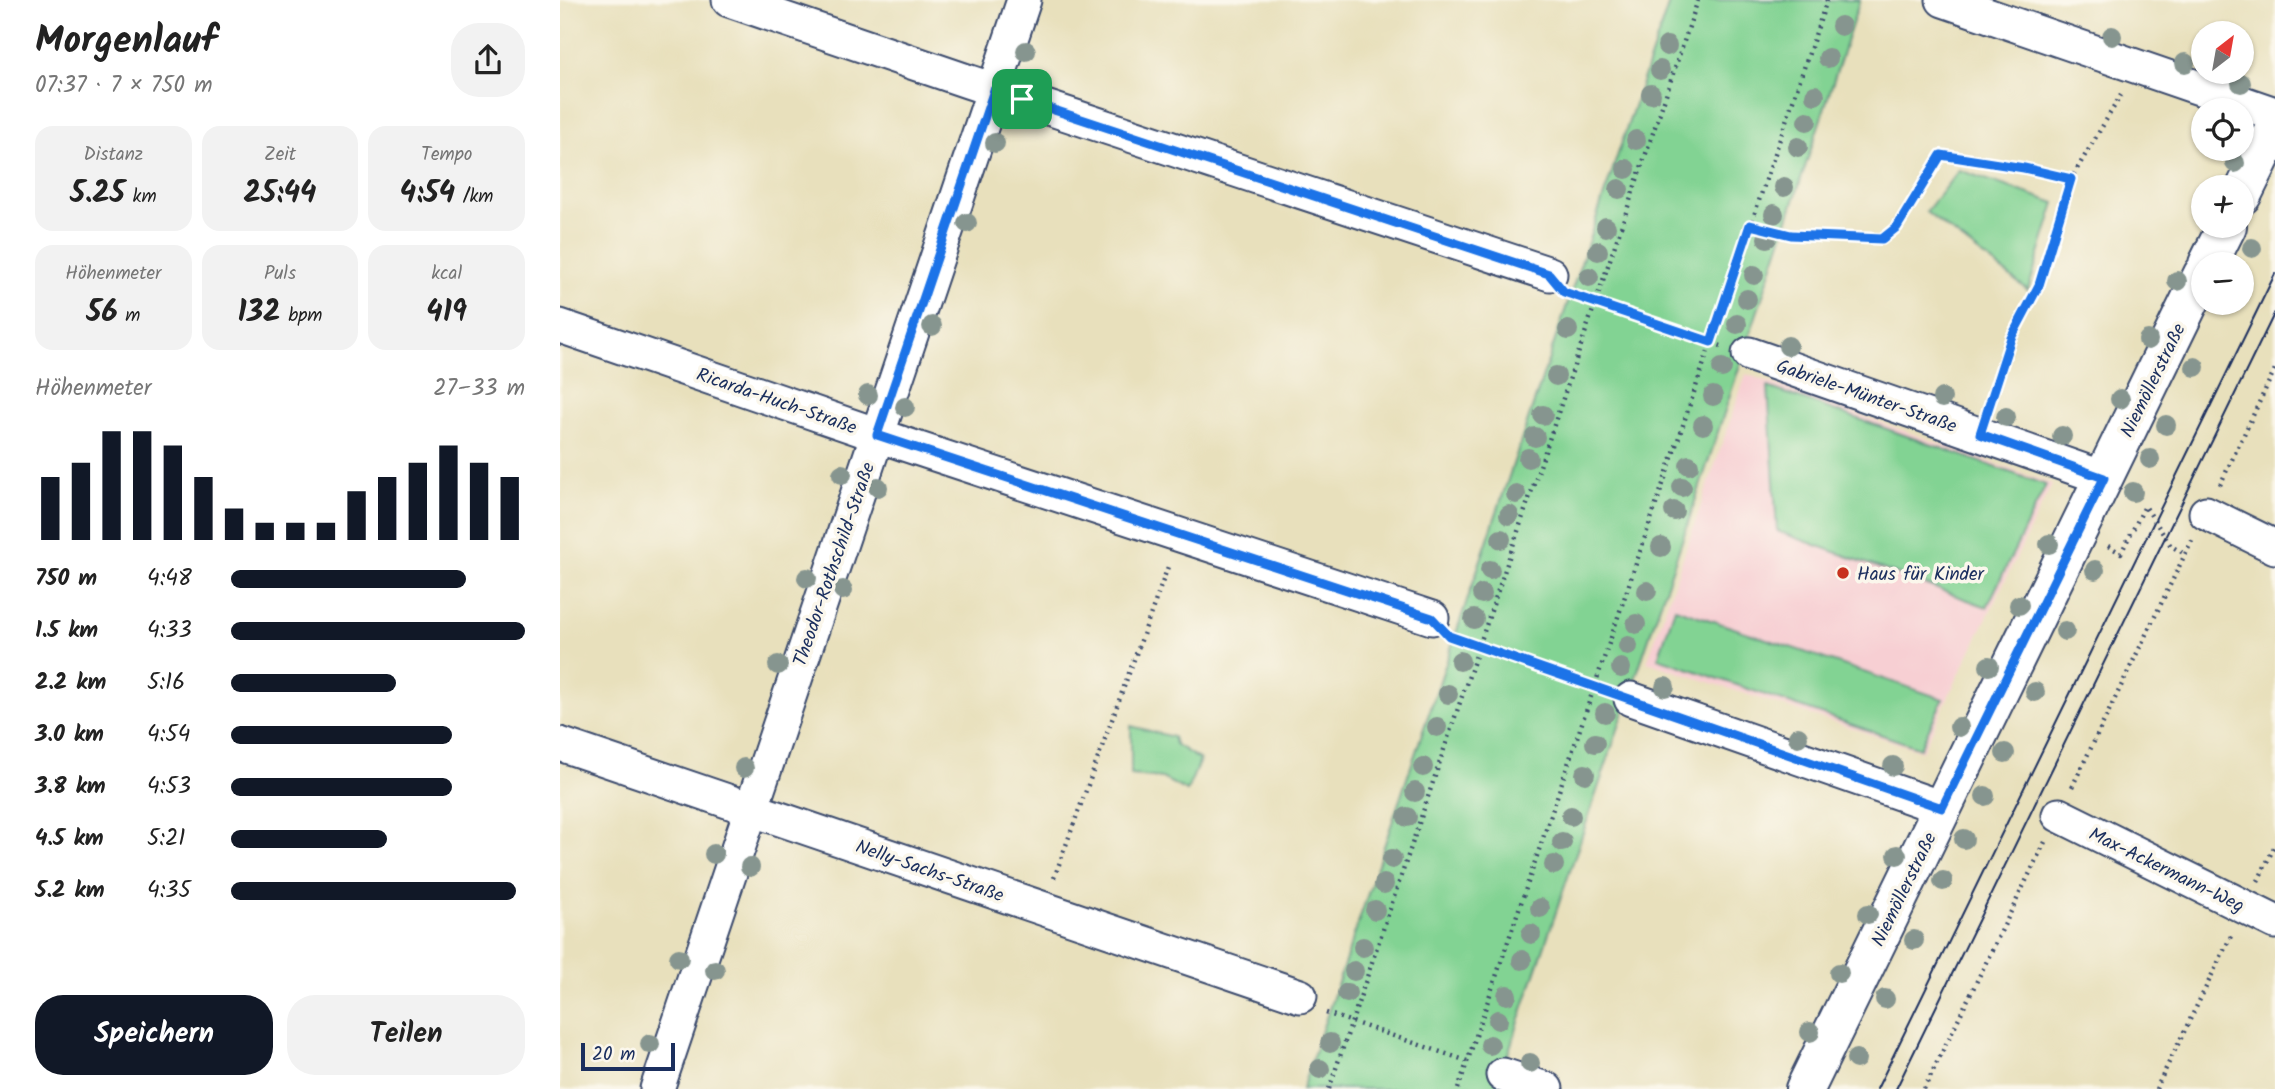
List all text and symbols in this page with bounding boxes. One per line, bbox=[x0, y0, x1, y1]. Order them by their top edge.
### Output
text: Morgenlauf bbox=[35, 12, 217, 72]
north arrow bbox=[2191, 21, 2254, 84]
map controls bbox=[2191, 21, 2254, 315]
button: share bbox=[451, 23, 525, 97]
text: 07:37 · 7 × 750 m bbox=[35, 68, 213, 104]
pin bbox=[992, 69, 1052, 129]
icon: arrive bbox=[1003, 80, 1041, 118]
button: locate bbox=[2191, 98, 2254, 161]
text: Distanz bbox=[84, 140, 143, 170]
text: Zeit bbox=[264, 140, 296, 170]
text: Tempo bbox=[421, 140, 472, 170]
text: 5.25 bbox=[70, 170, 125, 218]
text: 25:44 bbox=[244, 170, 316, 218]
text: 4:54 bbox=[400, 170, 455, 218]
button: + bbox=[2191, 175, 2254, 238]
text: km bbox=[125, 182, 157, 212]
text: /km bbox=[455, 182, 493, 212]
button: − bbox=[2191, 252, 2254, 315]
text: Höhenmeter bbox=[65, 259, 161, 289]
text: Puls bbox=[264, 259, 296, 289]
text: kcal bbox=[431, 259, 462, 289]
text: 56 bbox=[86, 289, 118, 337]
text: 132 bbox=[238, 289, 281, 337]
text: 419 bbox=[426, 289, 467, 337]
text: m bbox=[118, 301, 140, 331]
text: bpm bbox=[281, 301, 322, 331]
street label: Niemöllerstraße bbox=[2113, 318, 2195, 443]
street label: Gabriele-Münter-Straße bbox=[1772, 352, 1961, 442]
street label: Ricarda-Huch-Straße bbox=[692, 360, 861, 444]
text: Höhenmeter bbox=[35, 371, 151, 407]
text: 27–33 m bbox=[433, 371, 525, 407]
street label: Theodor-Rothschild-Straße bbox=[786, 458, 884, 671]
place label: Haus für Kinder bbox=[1857, 560, 1986, 590]
text: 750 m bbox=[35, 561, 97, 597]
text: 4:48 bbox=[147, 561, 192, 597]
marker: Haus für Kinder bbox=[1835, 565, 1851, 581]
text: 1.5 km bbox=[35, 613, 98, 649]
text: 4:33 bbox=[147, 613, 192, 649]
text: 2.2 km bbox=[35, 665, 106, 701]
text: 5:16 bbox=[147, 665, 185, 701]
text: 3.0 km bbox=[35, 717, 104, 753]
text: 4:54 bbox=[147, 717, 190, 753]
text: 3.8 km bbox=[35, 769, 106, 805]
text: 4:53 bbox=[147, 769, 191, 805]
street label: Max-Ackermann-Weg bbox=[2083, 820, 2249, 922]
text: 4.5 km bbox=[35, 821, 104, 857]
text: 5:21 bbox=[147, 821, 186, 857]
street label: Niemöllerstraße bbox=[1864, 827, 1946, 952]
street label: Nelly-Sachs-Straße bbox=[851, 832, 1008, 911]
text: 5.2 km bbox=[35, 873, 105, 909]
text: 4:35 bbox=[147, 873, 191, 909]
button: Speichern bbox=[35, 995, 273, 1075]
button: Teilen bbox=[287, 995, 525, 1075]
scale bar bbox=[581, 1040, 676, 1072]
text: 20 m bbox=[592, 1040, 635, 1070]

